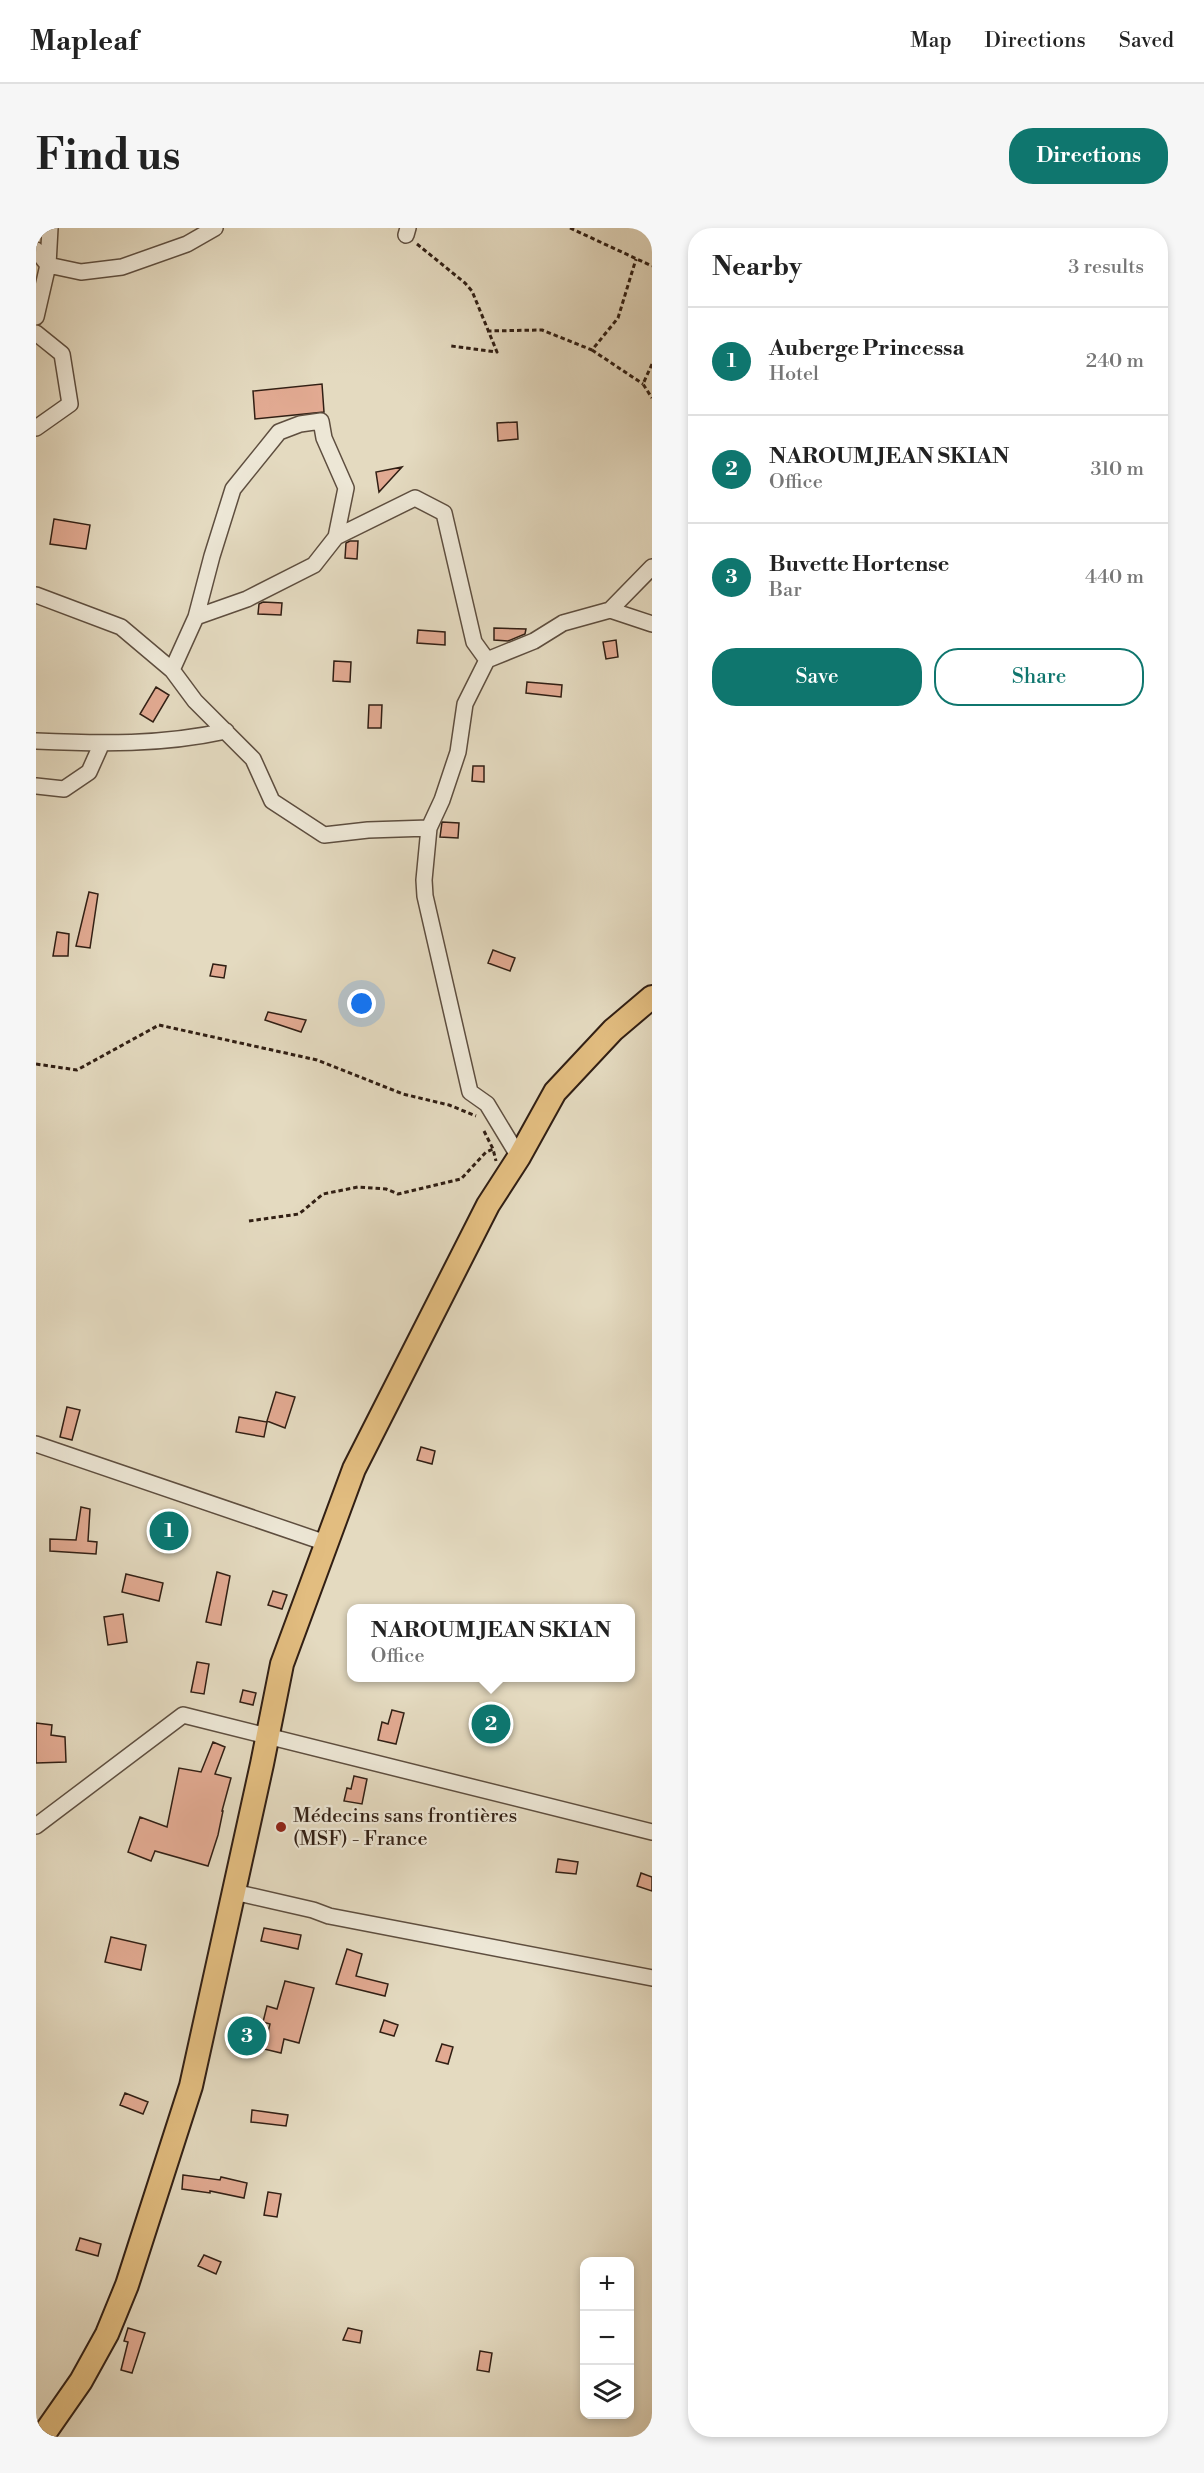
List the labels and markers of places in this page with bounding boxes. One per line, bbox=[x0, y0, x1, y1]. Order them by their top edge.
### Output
pin: 1 bbox=[150, 1508, 188, 1554]
pin: 2 bbox=[472, 1702, 510, 1746]
place label: Médecins sans frontières (MSF) - France bbox=[293, 1804, 517, 1852]
marker: Médecins sans frontières (MSF) - France bbox=[274, 1820, 288, 1834]
pin: 3 bbox=[228, 2014, 266, 2058]

